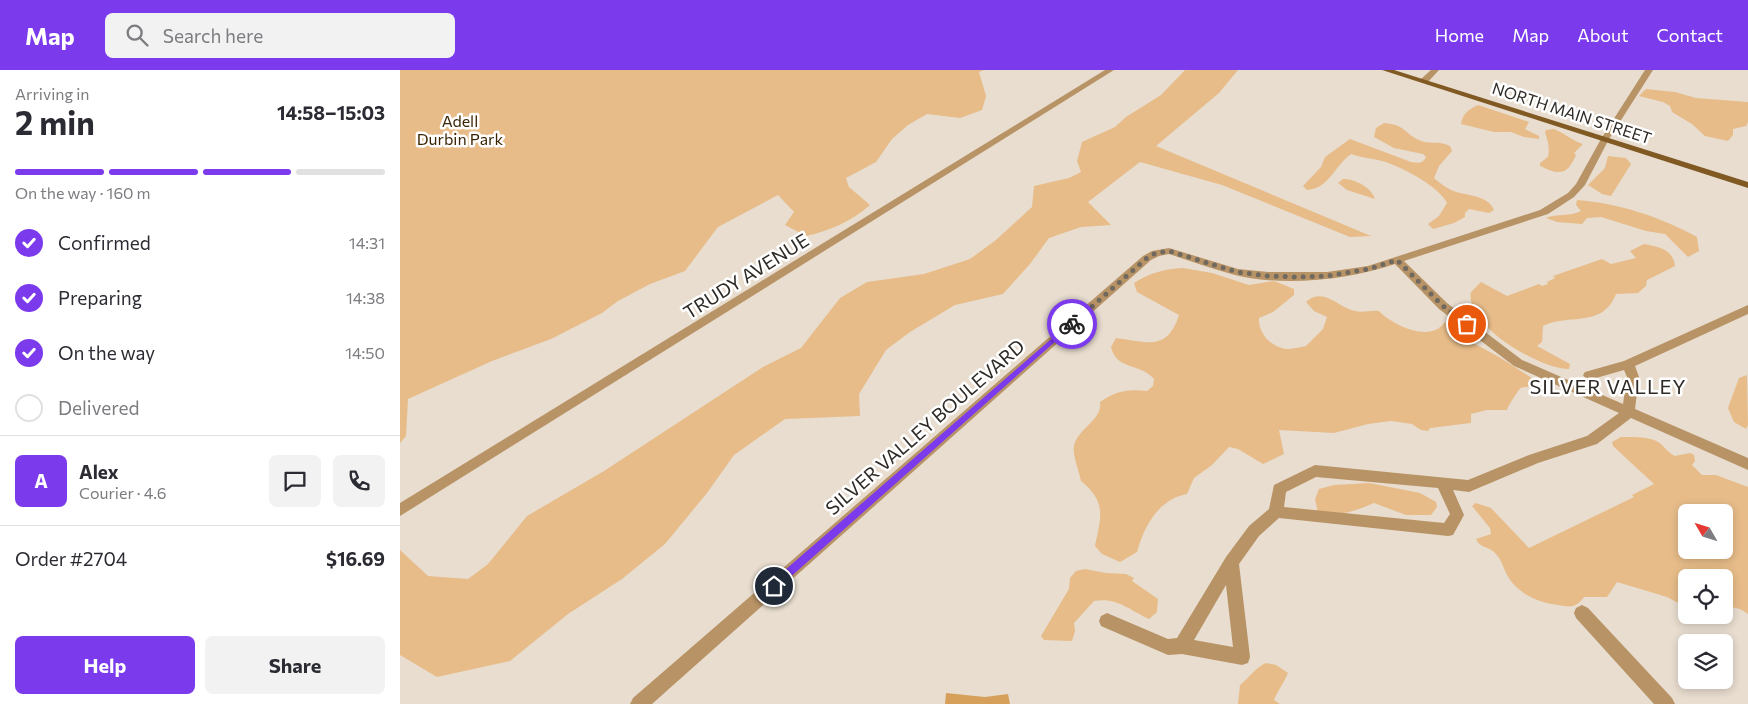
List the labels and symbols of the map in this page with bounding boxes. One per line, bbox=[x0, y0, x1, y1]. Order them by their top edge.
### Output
street label: NORTH MAIN STREET bbox=[1490, 78, 1654, 147]
park label: Adell Durbin Park bbox=[417, 111, 504, 148]
street label: TRUDY AVENUE bbox=[679, 228, 813, 323]
courier bbox=[1047, 299, 1097, 349]
pin bbox=[1446, 303, 1488, 345]
street label: SILVER VALLEY BOULEVARD bbox=[821, 334, 1029, 519]
district label: SILVER VALLEY bbox=[1530, 374, 1686, 398]
north arrow bbox=[1678, 504, 1732, 559]
pin bbox=[753, 565, 795, 607]

